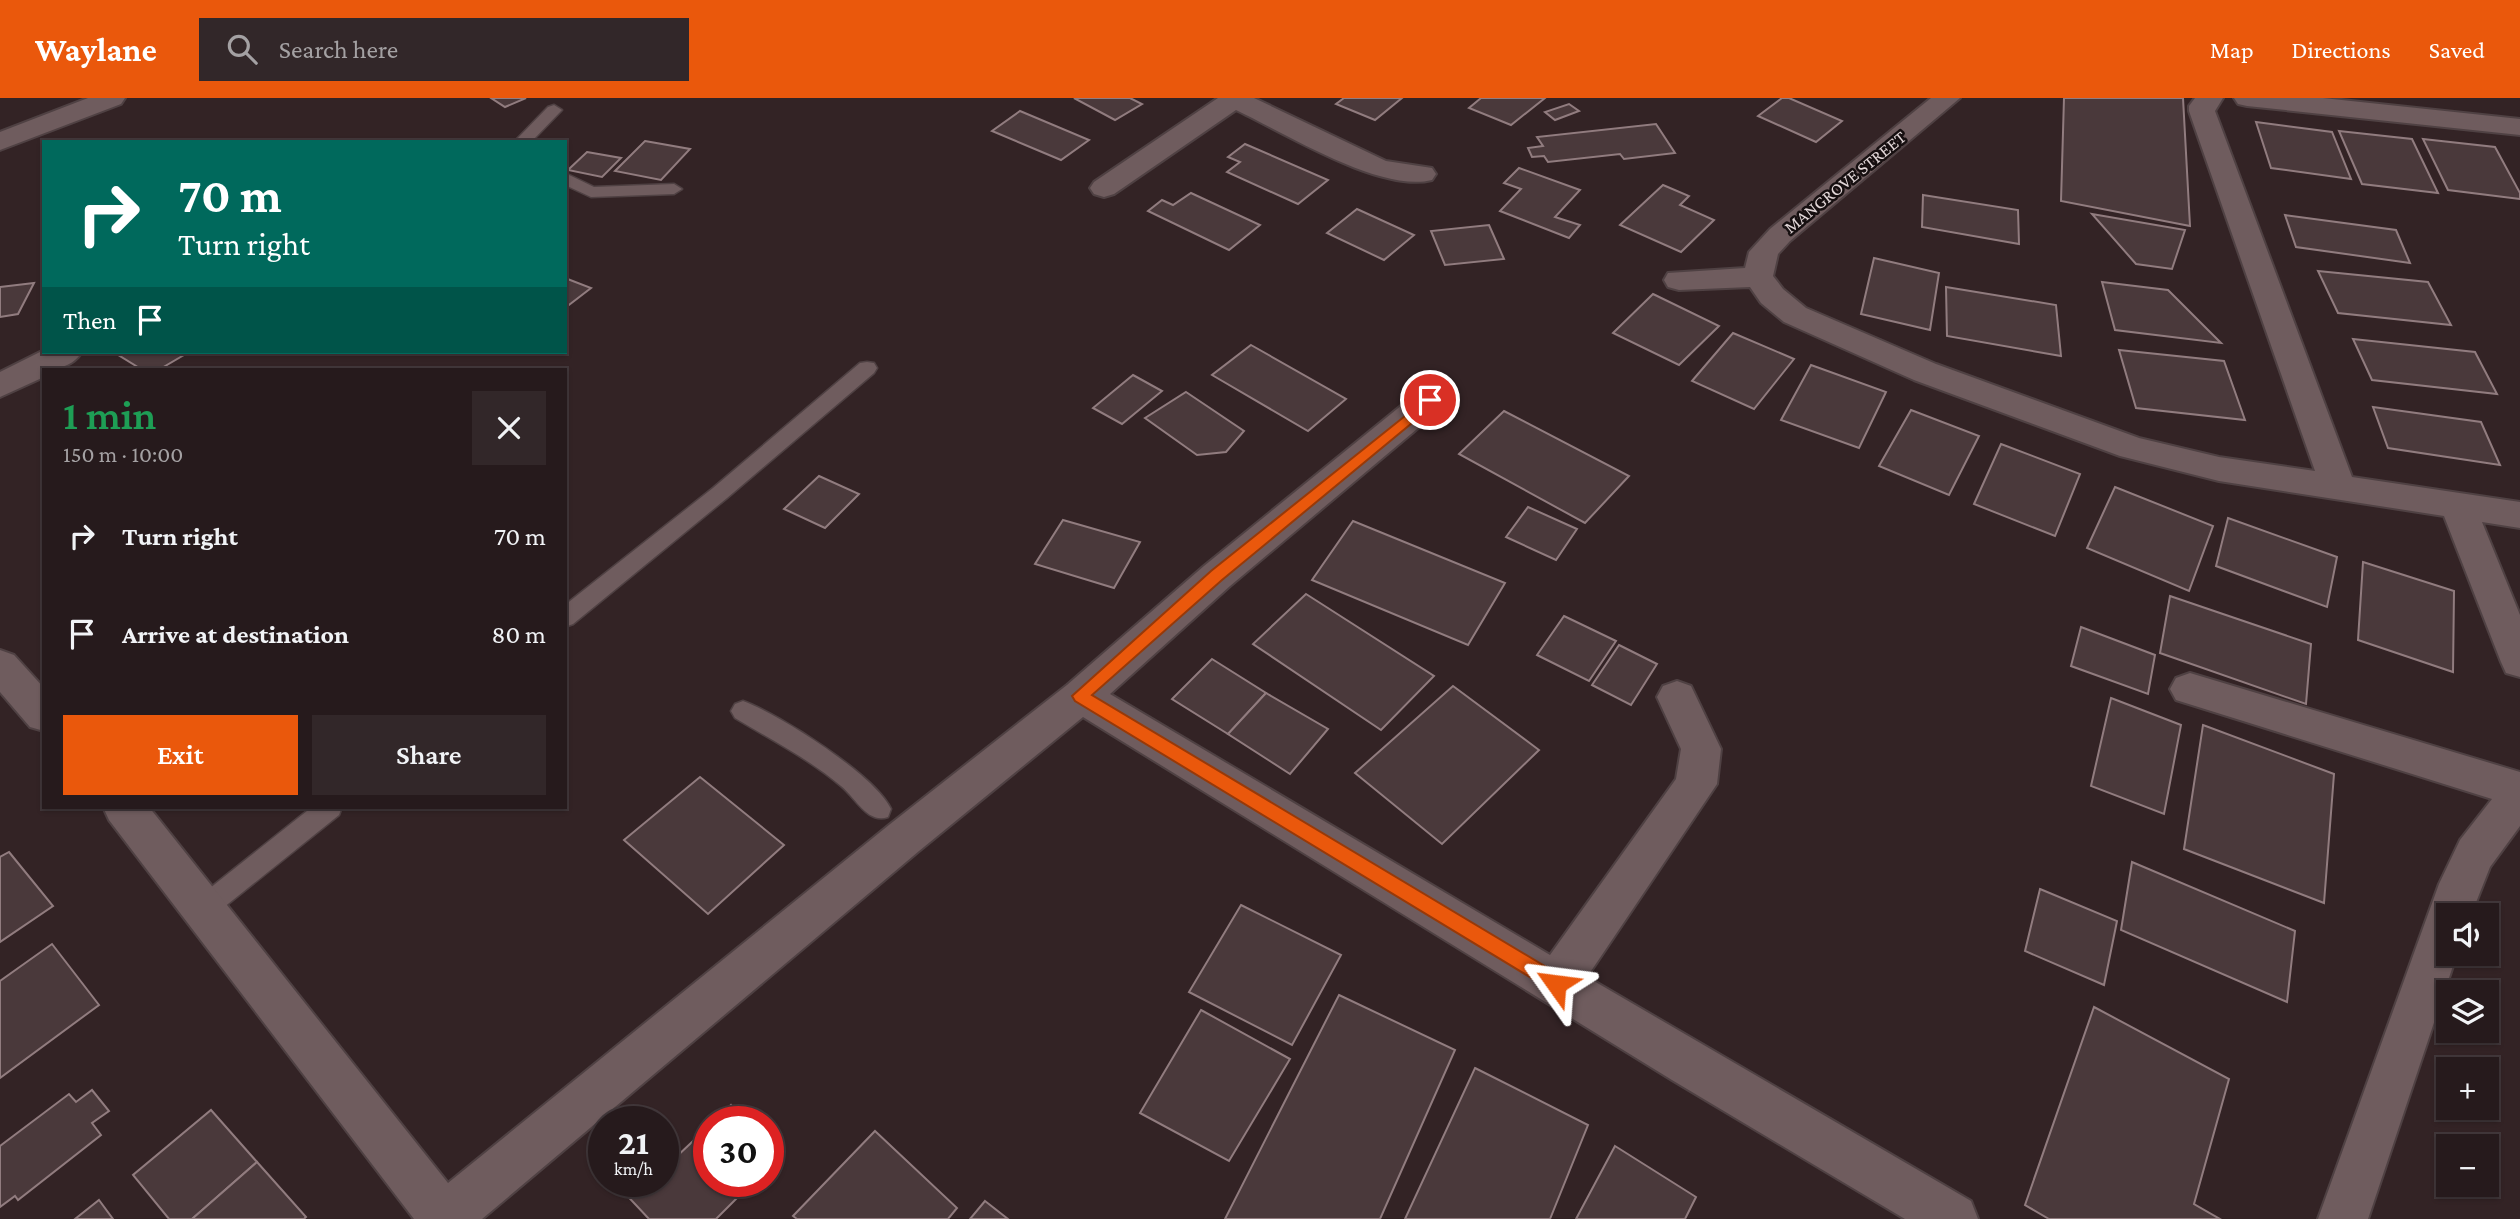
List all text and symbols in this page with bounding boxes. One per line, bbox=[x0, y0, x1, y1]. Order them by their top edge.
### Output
search box bbox=[199, 18, 689, 81]
icon: search bbox=[223, 30, 261, 68]
text: Waylane bbox=[35, 31, 157, 68]
text: Search here bbox=[279, 35, 398, 64]
text: Map bbox=[2210, 36, 2254, 63]
text: Directions bbox=[2292, 36, 2391, 63]
text: Saved bbox=[2429, 36, 2485, 63]
street label: MANGROVE STREET bbox=[1780, 127, 1910, 237]
icon: right bbox=[63, 168, 154, 259]
text: 70 m bbox=[178, 168, 282, 223]
text: Turn right bbox=[178, 226, 310, 262]
icon: arrive bbox=[131, 301, 169, 339]
text: Then bbox=[63, 306, 117, 335]
pin bbox=[1400, 370, 1460, 430]
icon: arrive bbox=[1411, 381, 1449, 419]
text: 1 min bbox=[63, 391, 156, 438]
button: close bbox=[472, 391, 546, 465]
text: 150 m · 10:00 bbox=[63, 441, 183, 467]
icon: right bbox=[63, 517, 101, 555]
text: Turn right bbox=[122, 522, 238, 551]
text: 70 m bbox=[494, 522, 546, 551]
icon: arrive bbox=[63, 615, 101, 653]
text: Arrive at destination bbox=[122, 620, 349, 649]
text: 80 m bbox=[492, 620, 546, 649]
button: Exit bbox=[63, 715, 298, 795]
button: Share bbox=[312, 715, 546, 795]
map controls bbox=[2436, 903, 2499, 1197]
button: sound bbox=[2436, 903, 2499, 966]
position arrow bbox=[1519, 947, 1593, 1021]
button: layers bbox=[2436, 980, 2499, 1043]
button: + bbox=[2436, 1057, 2499, 1120]
speed limit sign: 30 bbox=[693, 1106, 784, 1197]
text: 21 bbox=[618, 1123, 649, 1162]
button: − bbox=[2436, 1134, 2499, 1197]
text: km/h bbox=[614, 1159, 653, 1179]

